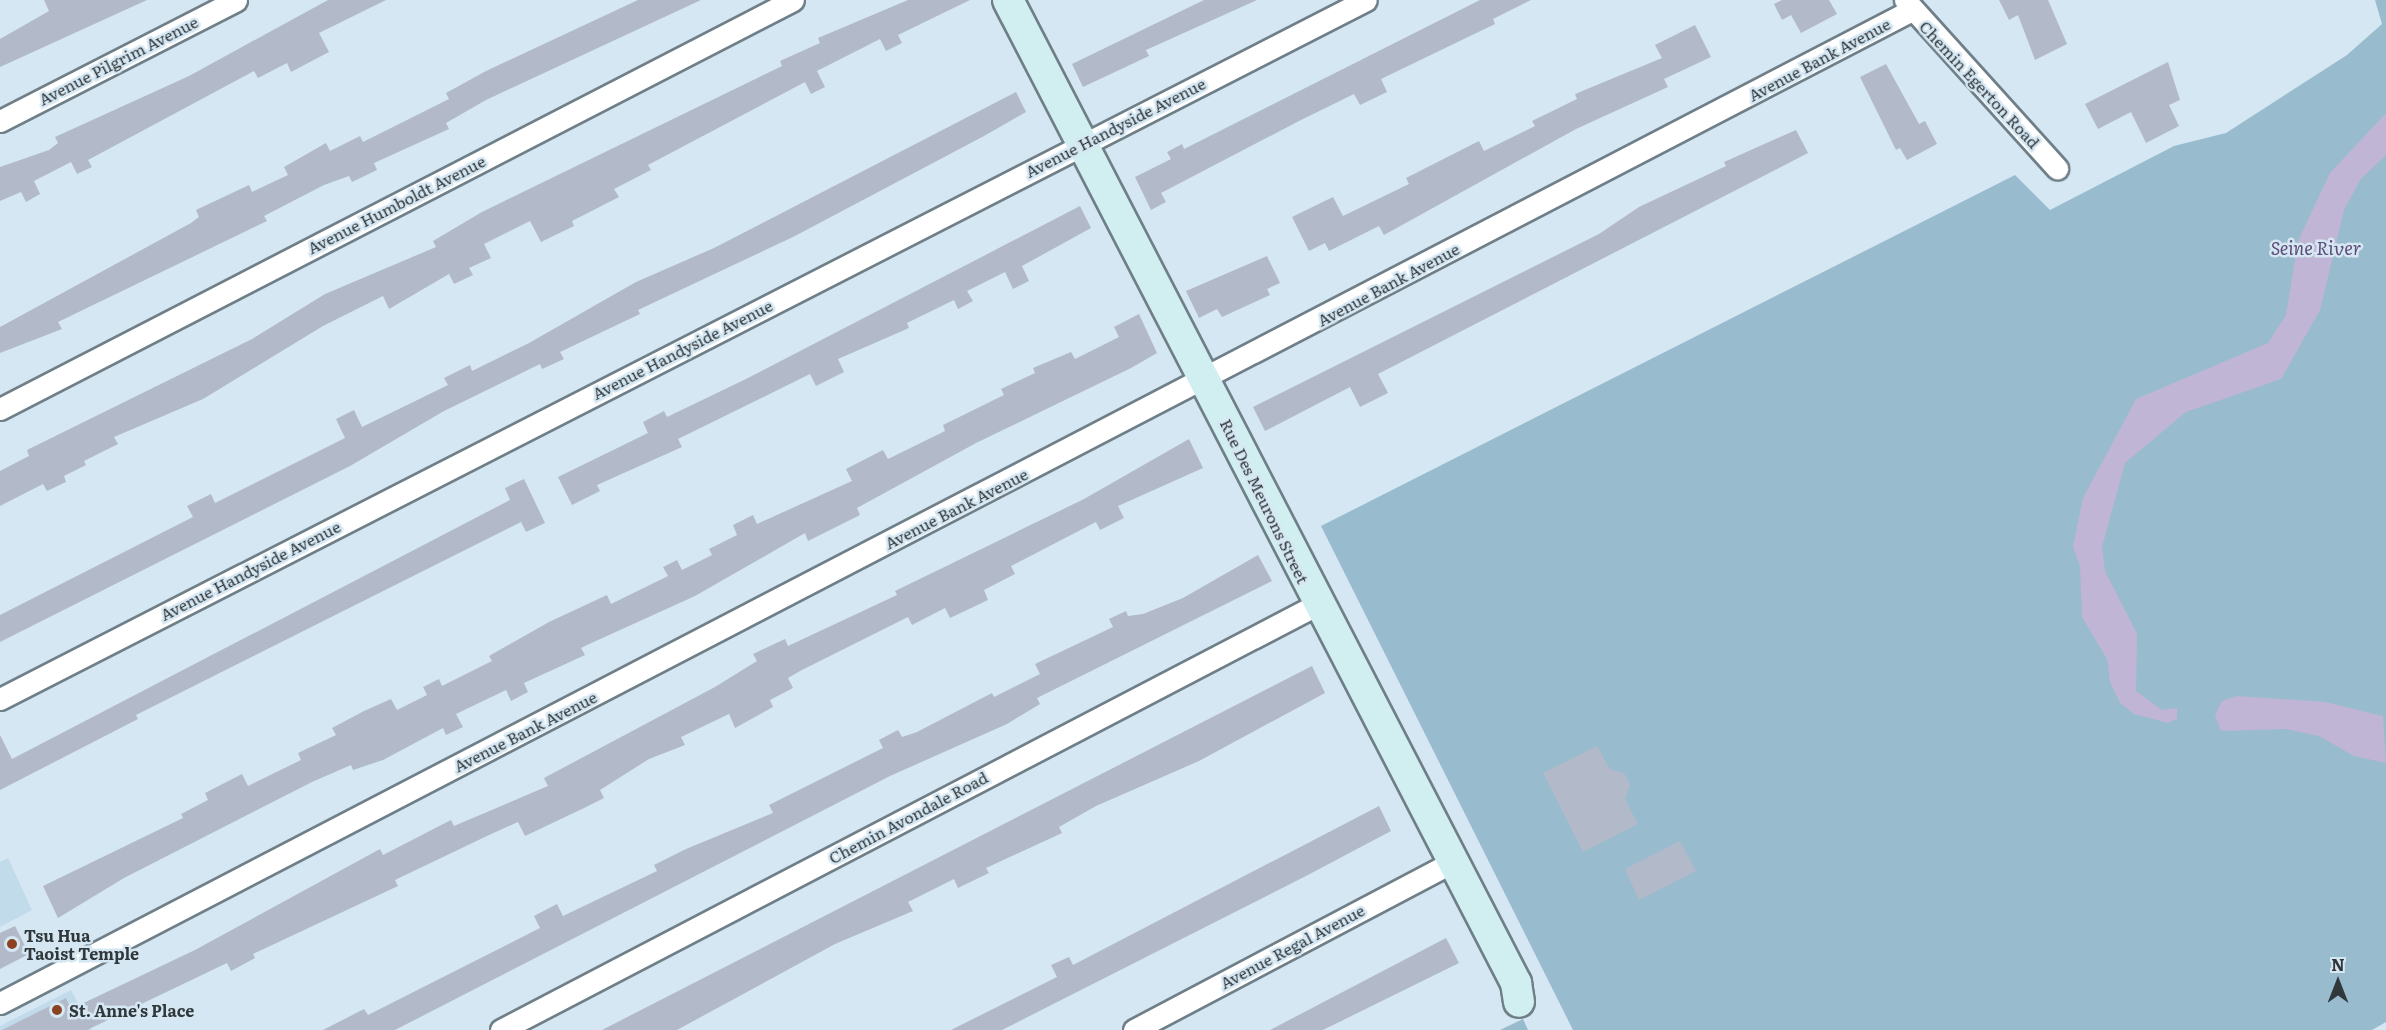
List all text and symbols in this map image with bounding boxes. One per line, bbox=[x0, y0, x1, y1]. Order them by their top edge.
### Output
street label: Avenue Pilgrim Avenue bbox=[35, 11, 201, 109]
street label: Avenue Bank Avenue bbox=[1745, 13, 1893, 105]
street label: Chemin Egerton Road bbox=[1916, 16, 2044, 152]
street label: Avenue Handyside Avenue bbox=[1022, 73, 1208, 181]
street label: Avenue Humboldt Avenue bbox=[304, 151, 488, 257]
water label: Seine River bbox=[2271, 237, 2361, 259]
street label: Avenue Bank Avenue bbox=[1314, 238, 1462, 330]
street label: Avenue Handyside Avenue bbox=[589, 295, 775, 403]
street label: Rue Des Meurons Street bbox=[1217, 416, 1313, 586]
street label: Avenue Bank Avenue bbox=[881, 464, 1031, 552]
street label: Avenue Handyside Avenue bbox=[157, 516, 343, 624]
street label: Avenue Bank Avenue bbox=[450, 687, 600, 775]
street label: Chemin Avondale Road bbox=[825, 767, 991, 867]
street label: Avenue Regal Avenue bbox=[1216, 900, 1368, 992]
place label: Tsu Hua Taoist Temple bbox=[24, 925, 139, 963]
marker: Tsu Hua Taoist Temple bbox=[5, 937, 19, 951]
north arrow bbox=[2308, 952, 2368, 1012]
text: N bbox=[2331, 952, 2345, 976]
place label: St. Anne's Place bbox=[69, 1000, 194, 1020]
marker: St. Anne's Place bbox=[50, 1003, 64, 1017]

